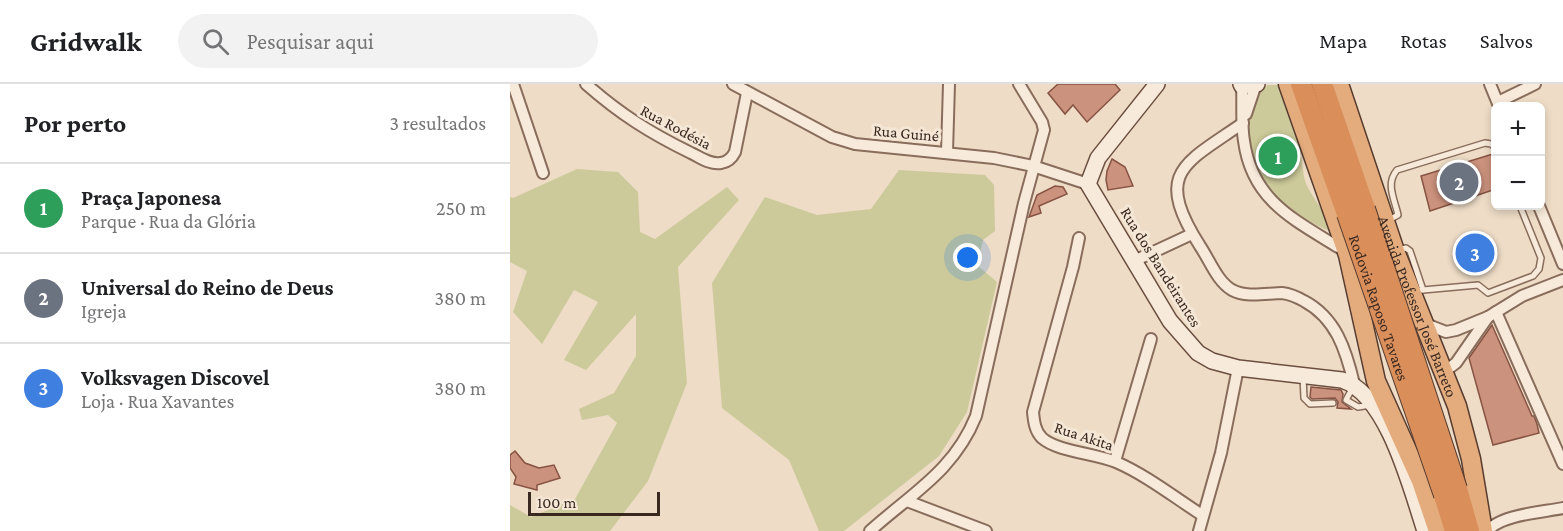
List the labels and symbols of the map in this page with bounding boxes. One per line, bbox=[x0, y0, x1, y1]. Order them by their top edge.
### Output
street label: Rua Rodésia bbox=[638, 101, 715, 153]
street label: Rua Guiné bbox=[872, 122, 940, 144]
pin: 1 bbox=[1258, 134, 1298, 178]
pin: 2 bbox=[1440, 160, 1478, 204]
street label: Rua dos Bandeirantes bbox=[1117, 204, 1205, 330]
street label: Avenida Professor José Barreto bbox=[1375, 213, 1461, 399]
pin: 3 bbox=[1456, 230, 1494, 276]
street label: Rodovia Raposo Tavares bbox=[1346, 232, 1412, 383]
your location bbox=[953, 243, 982, 272]
street label: Rua Akita bbox=[1052, 418, 1116, 454]
scale bar bbox=[528, 489, 660, 516]

